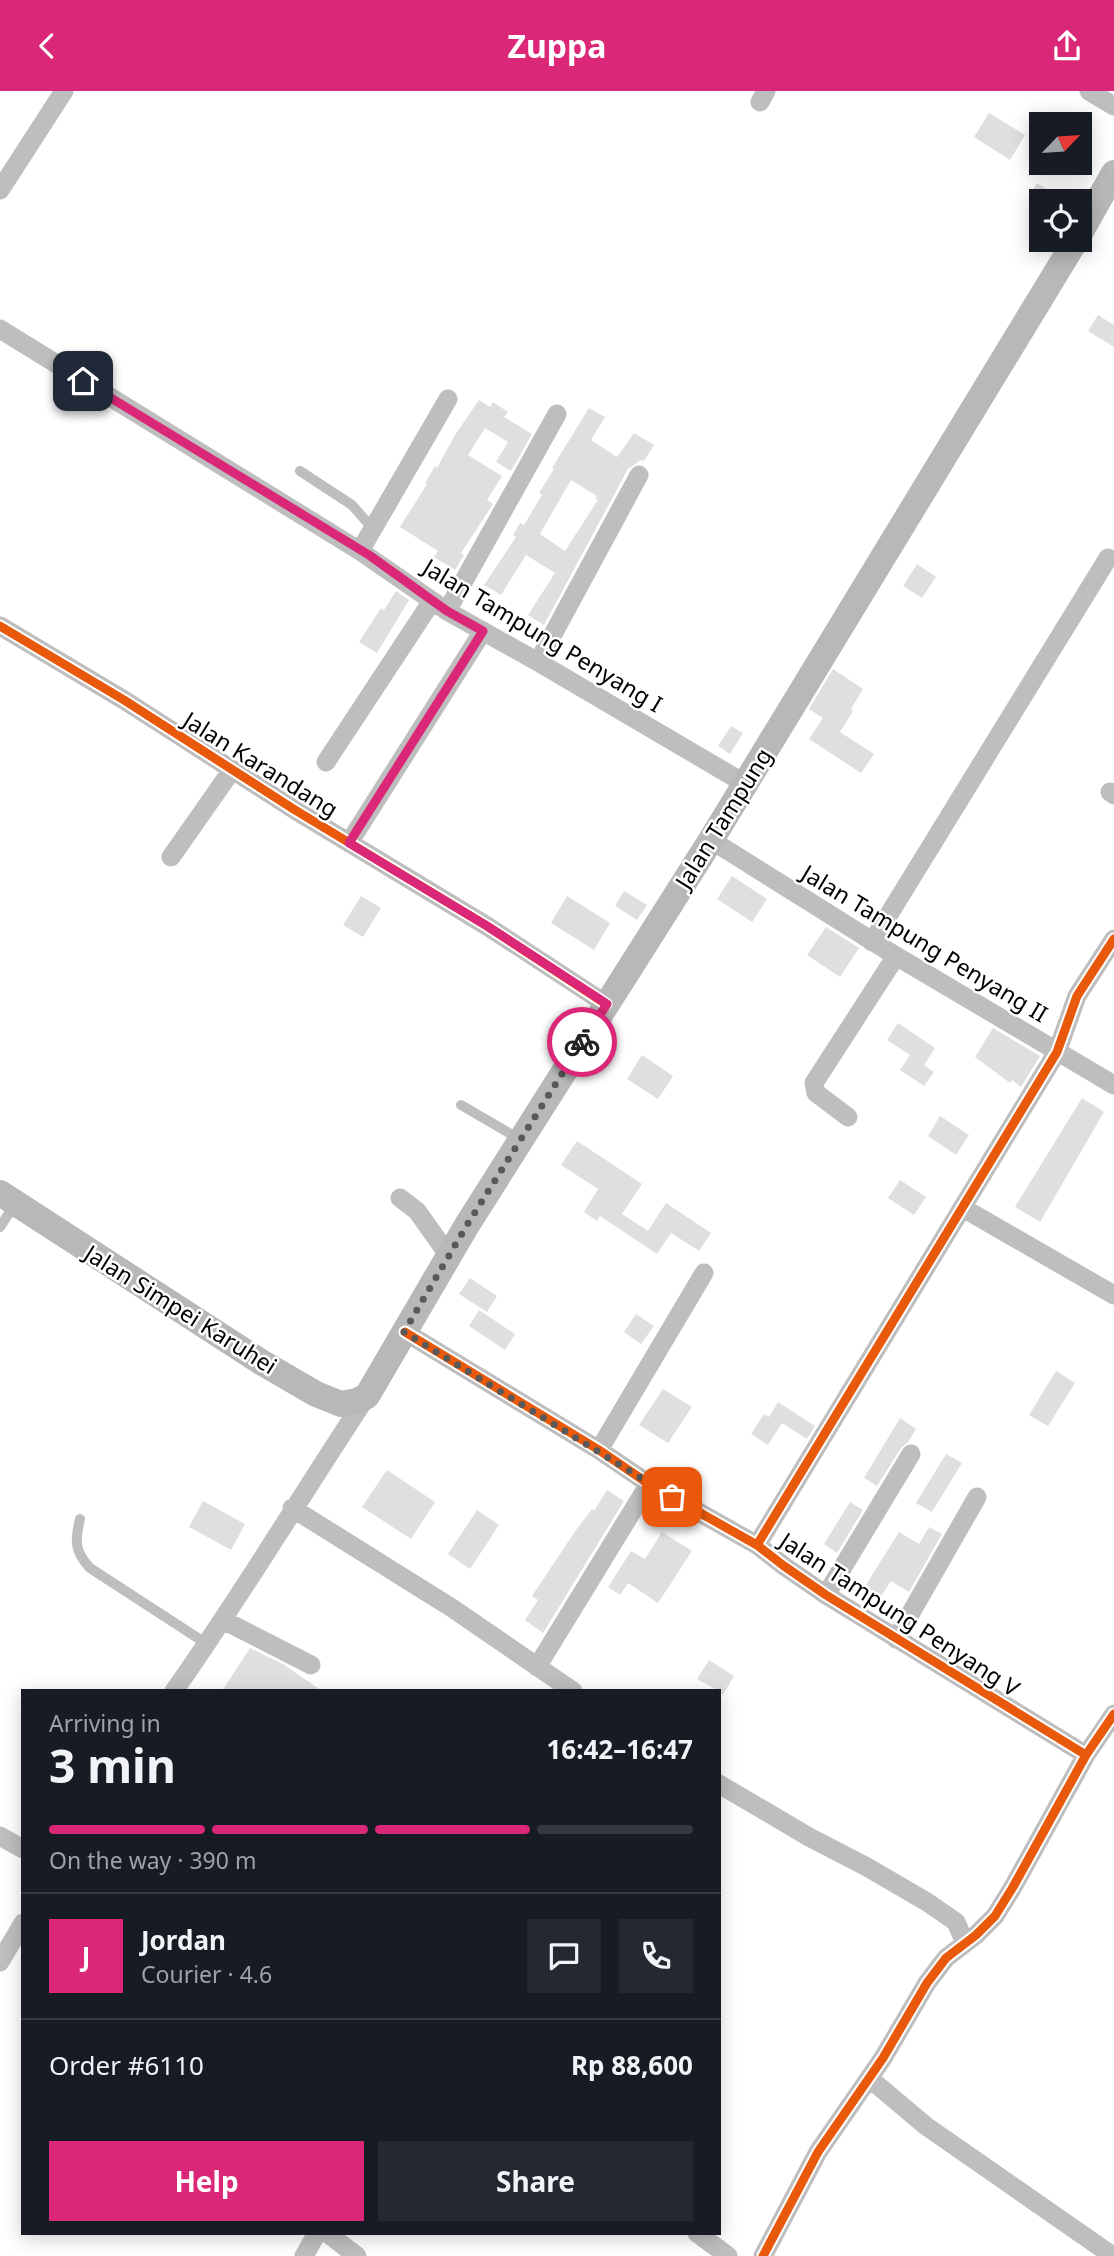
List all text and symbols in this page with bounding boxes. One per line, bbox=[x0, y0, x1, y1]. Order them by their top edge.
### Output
text: Zuppa bbox=[508, 24, 606, 67]
icon: back bbox=[28, 27, 66, 65]
icon: share bbox=[1048, 27, 1086, 65]
north arrow bbox=[1029, 112, 1092, 175]
map controls bbox=[1029, 112, 1092, 252]
button: locate bbox=[1029, 189, 1092, 252]
pin bbox=[53, 351, 113, 411]
icon: home bbox=[64, 362, 102, 400]
street label: Jalan Tampung Penyang I bbox=[416, 550, 669, 719]
street label: Jalan Karandang bbox=[176, 702, 344, 824]
street label: Jalan Tampung bbox=[666, 742, 779, 896]
street label: Jalan Tampung Penyang II bbox=[794, 856, 1054, 1029]
courier bbox=[547, 1007, 617, 1077]
icon: bike bbox=[563, 1023, 601, 1061]
street label: Jalan Simpei Karuhei bbox=[77, 1236, 283, 1381]
pin bbox=[642, 1467, 702, 1527]
icon: bag bbox=[653, 1478, 691, 1516]
street label: Jalan Tampung Penyang V bbox=[772, 1523, 1026, 1704]
text: Arriving in bbox=[49, 1707, 161, 1739]
text: 16:42–16:47 bbox=[546, 1731, 693, 1767]
text: 3 min bbox=[49, 1734, 176, 1796]
text: On the way · 390 m bbox=[49, 1844, 256, 1876]
button: chat bbox=[527, 1919, 601, 1993]
button: phone bbox=[619, 1919, 693, 1993]
text: Jordan bbox=[141, 1922, 226, 1958]
text: J bbox=[82, 1938, 90, 1974]
text: Courier · 4.6 bbox=[141, 1958, 272, 1990]
text: Order #6110 bbox=[49, 2047, 204, 2083]
text: Rp 88,600 bbox=[571, 2047, 693, 2083]
button: Help bbox=[49, 2141, 364, 2221]
button: Share bbox=[378, 2141, 693, 2221]

